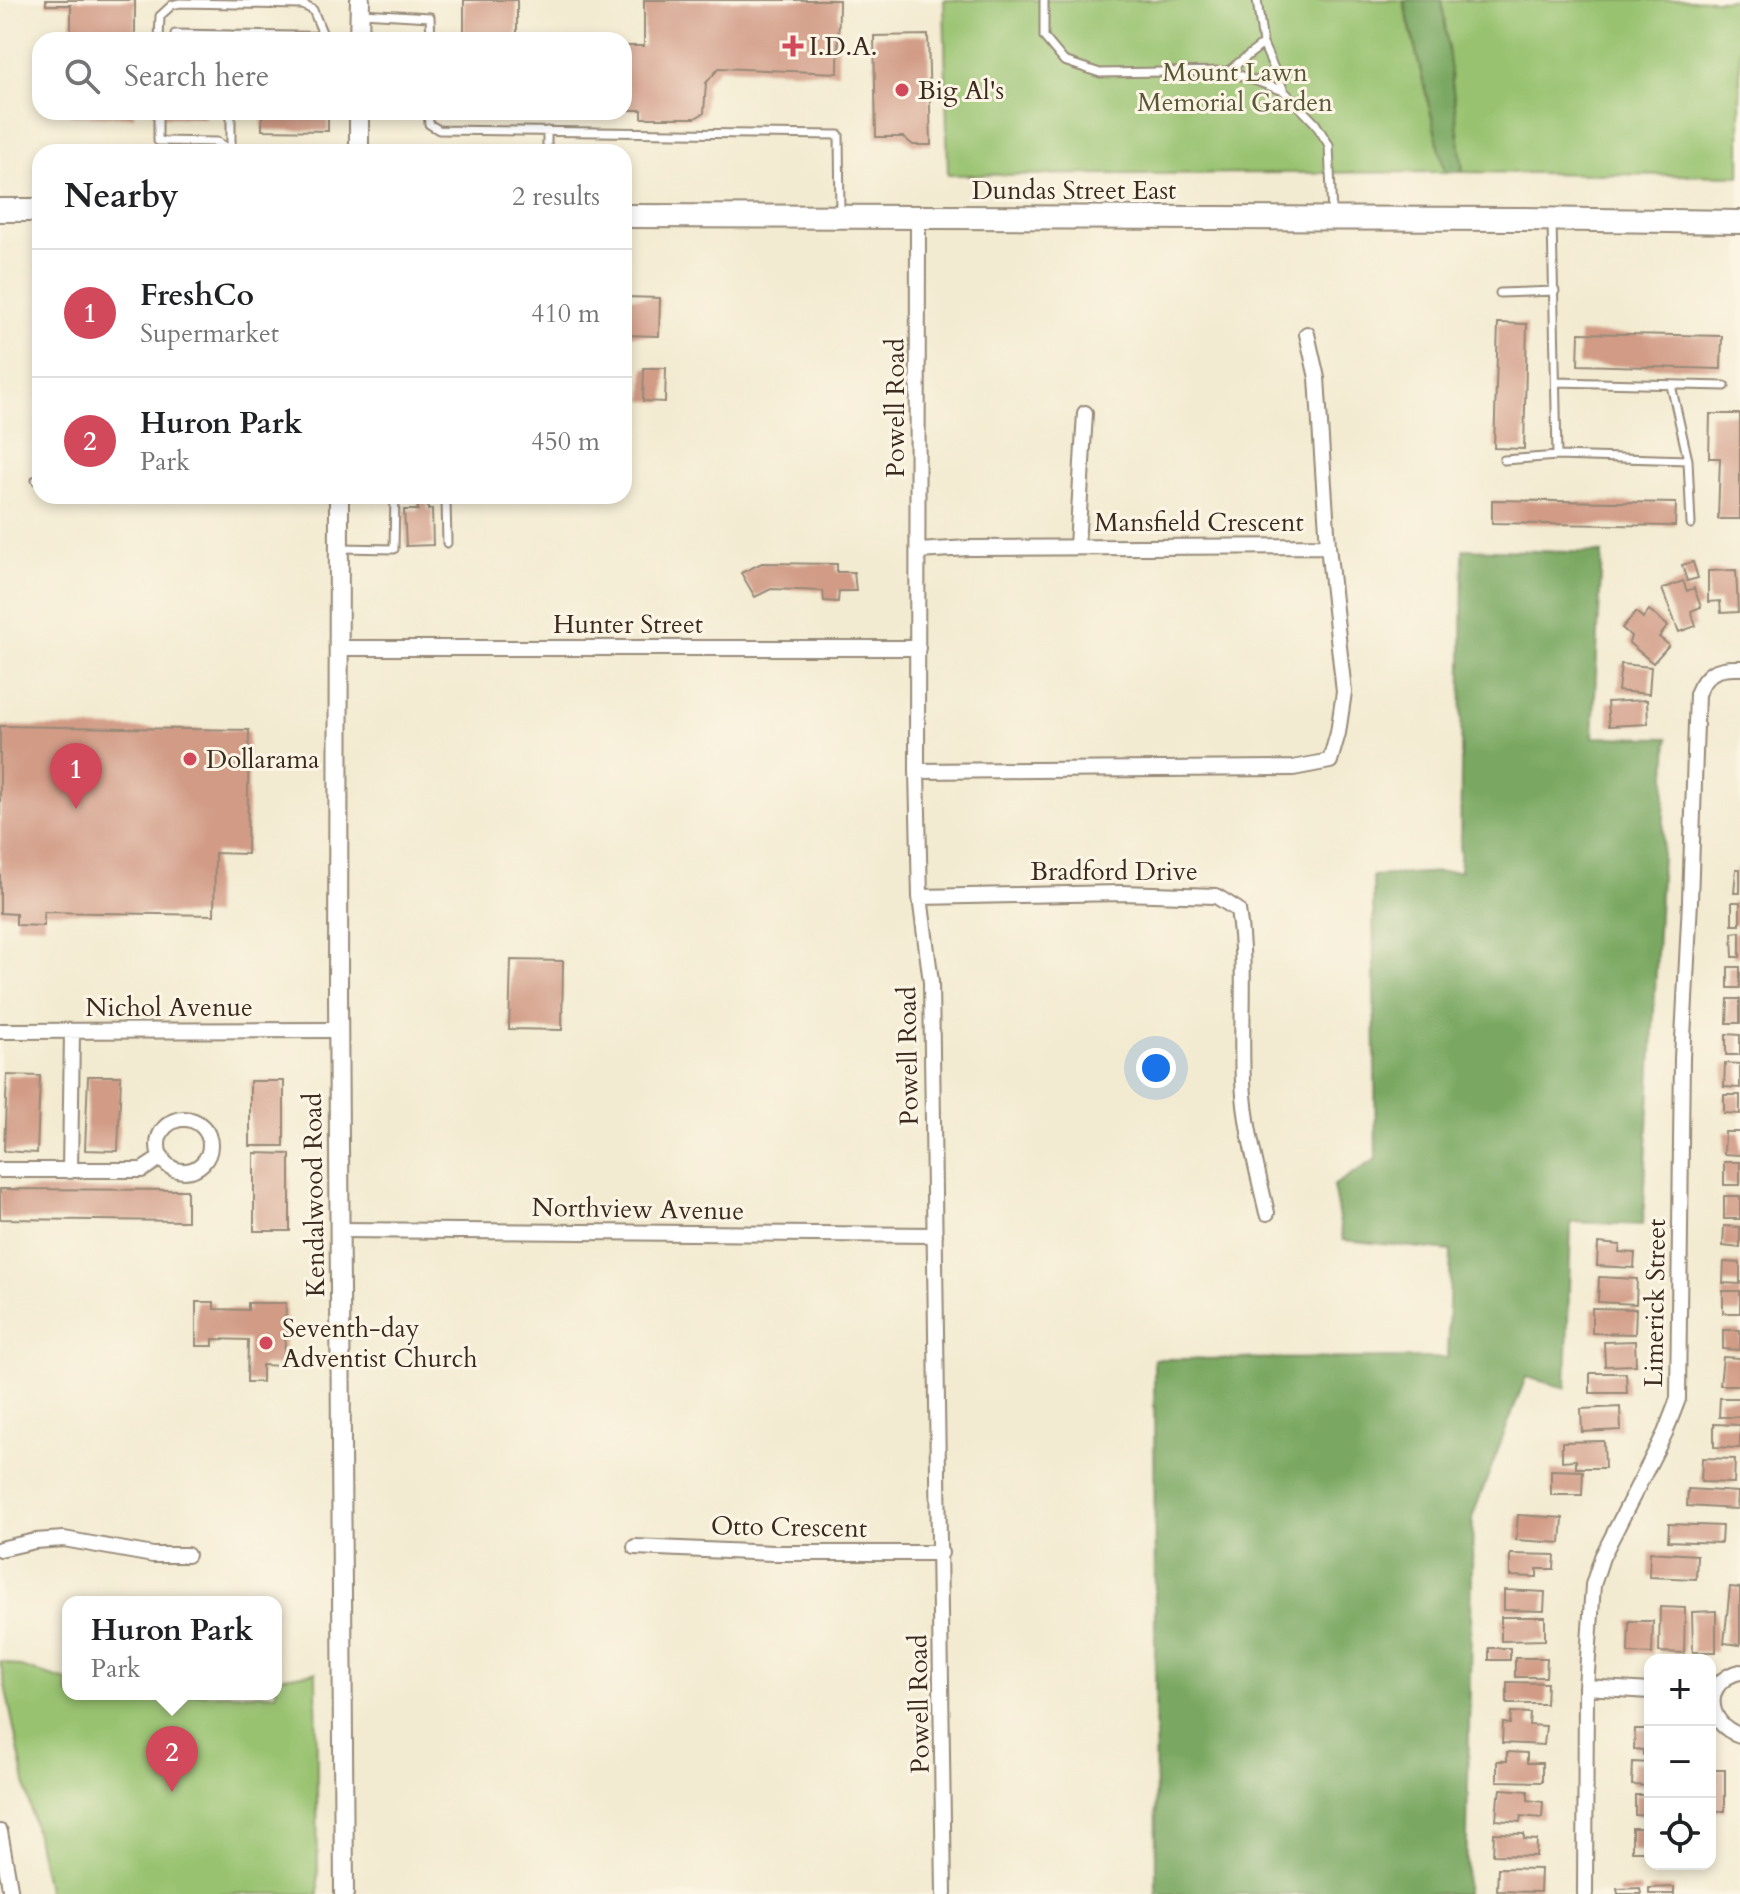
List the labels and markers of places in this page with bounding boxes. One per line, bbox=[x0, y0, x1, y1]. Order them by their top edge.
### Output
place label: I.D.A. bbox=[809, 29, 877, 64]
marker: I.D.A. bbox=[784, 37, 802, 55]
place label: Big Al's bbox=[918, 73, 1004, 108]
marker: Big Al's bbox=[893, 81, 911, 99]
place label: Dollarama bbox=[206, 742, 320, 777]
pin: 1 bbox=[50, 743, 102, 809]
marker: Dollarama bbox=[181, 750, 199, 768]
place label: Seventh-day Adventist Church bbox=[282, 1311, 478, 1376]
marker: Seventh-day Adventist Church bbox=[257, 1334, 275, 1352]
pin: 2 bbox=[146, 1726, 198, 1792]

